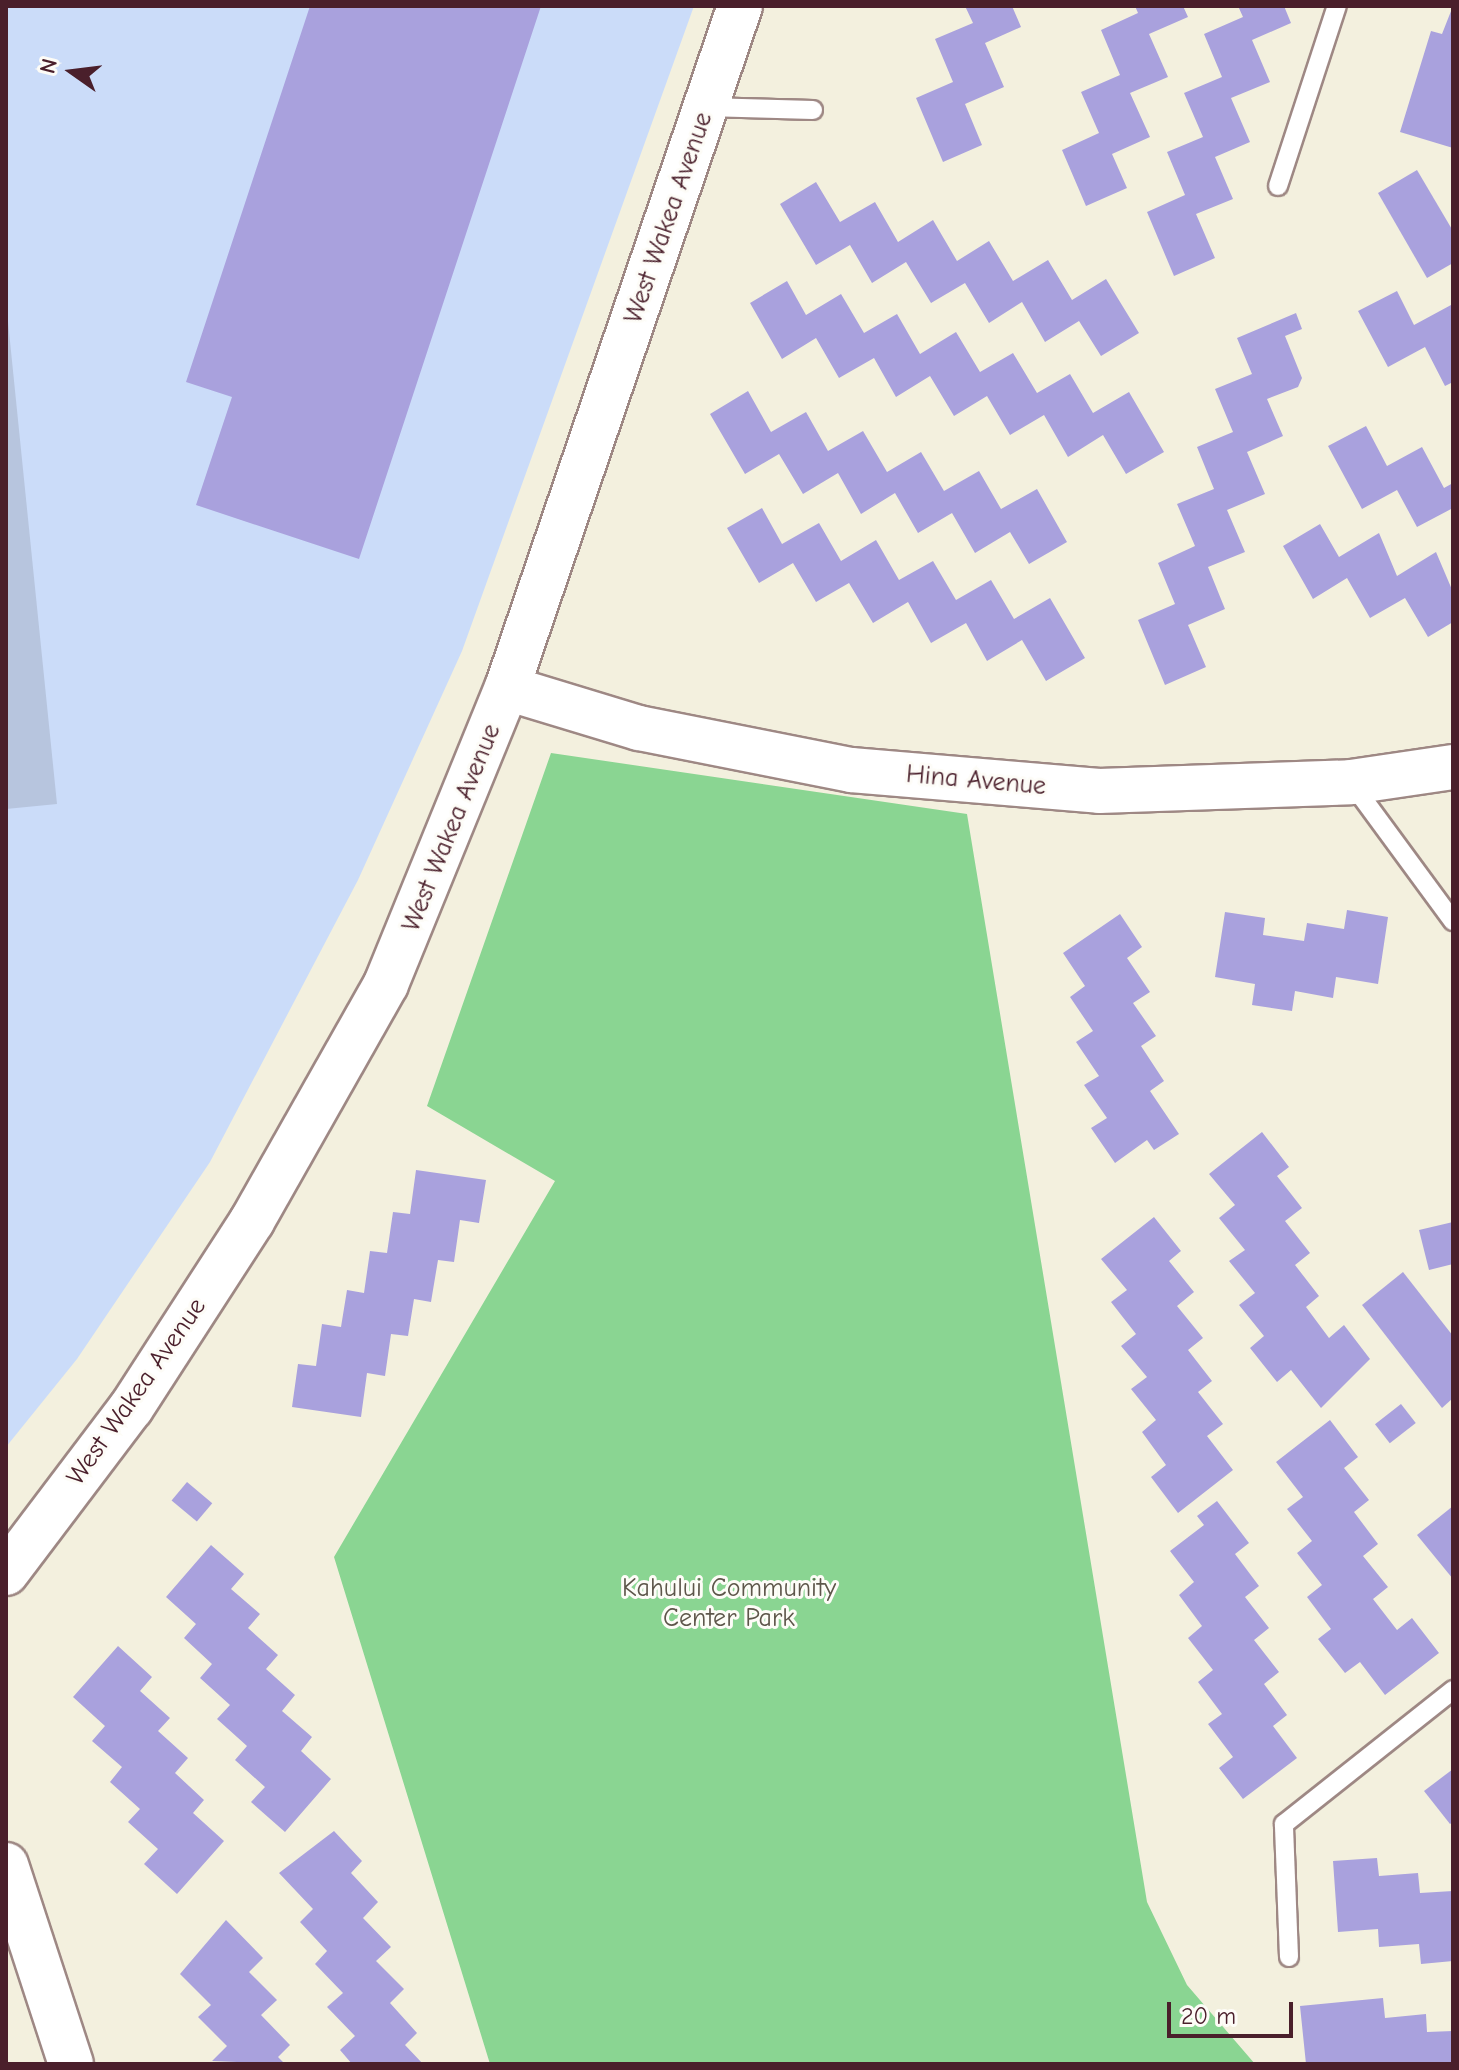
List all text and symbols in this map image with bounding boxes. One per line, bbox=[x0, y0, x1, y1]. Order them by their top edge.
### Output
north arrow bbox=[32, 32, 112, 112]
text: N bbox=[34, 56, 63, 76]
street label: West Wakea Avenue bbox=[618, 108, 720, 328]
street label: West Wakea Avenue bbox=[396, 720, 508, 936]
street label: Hina Avenue bbox=[905, 759, 1047, 803]
street label: West Wakea Avenue bbox=[61, 1292, 213, 1492]
park label: Kahului Community Center Park bbox=[622, 1573, 836, 1634]
scale bar bbox=[1171, 1986, 1297, 2036]
text: 20 m bbox=[1181, 2002, 1236, 2030]

